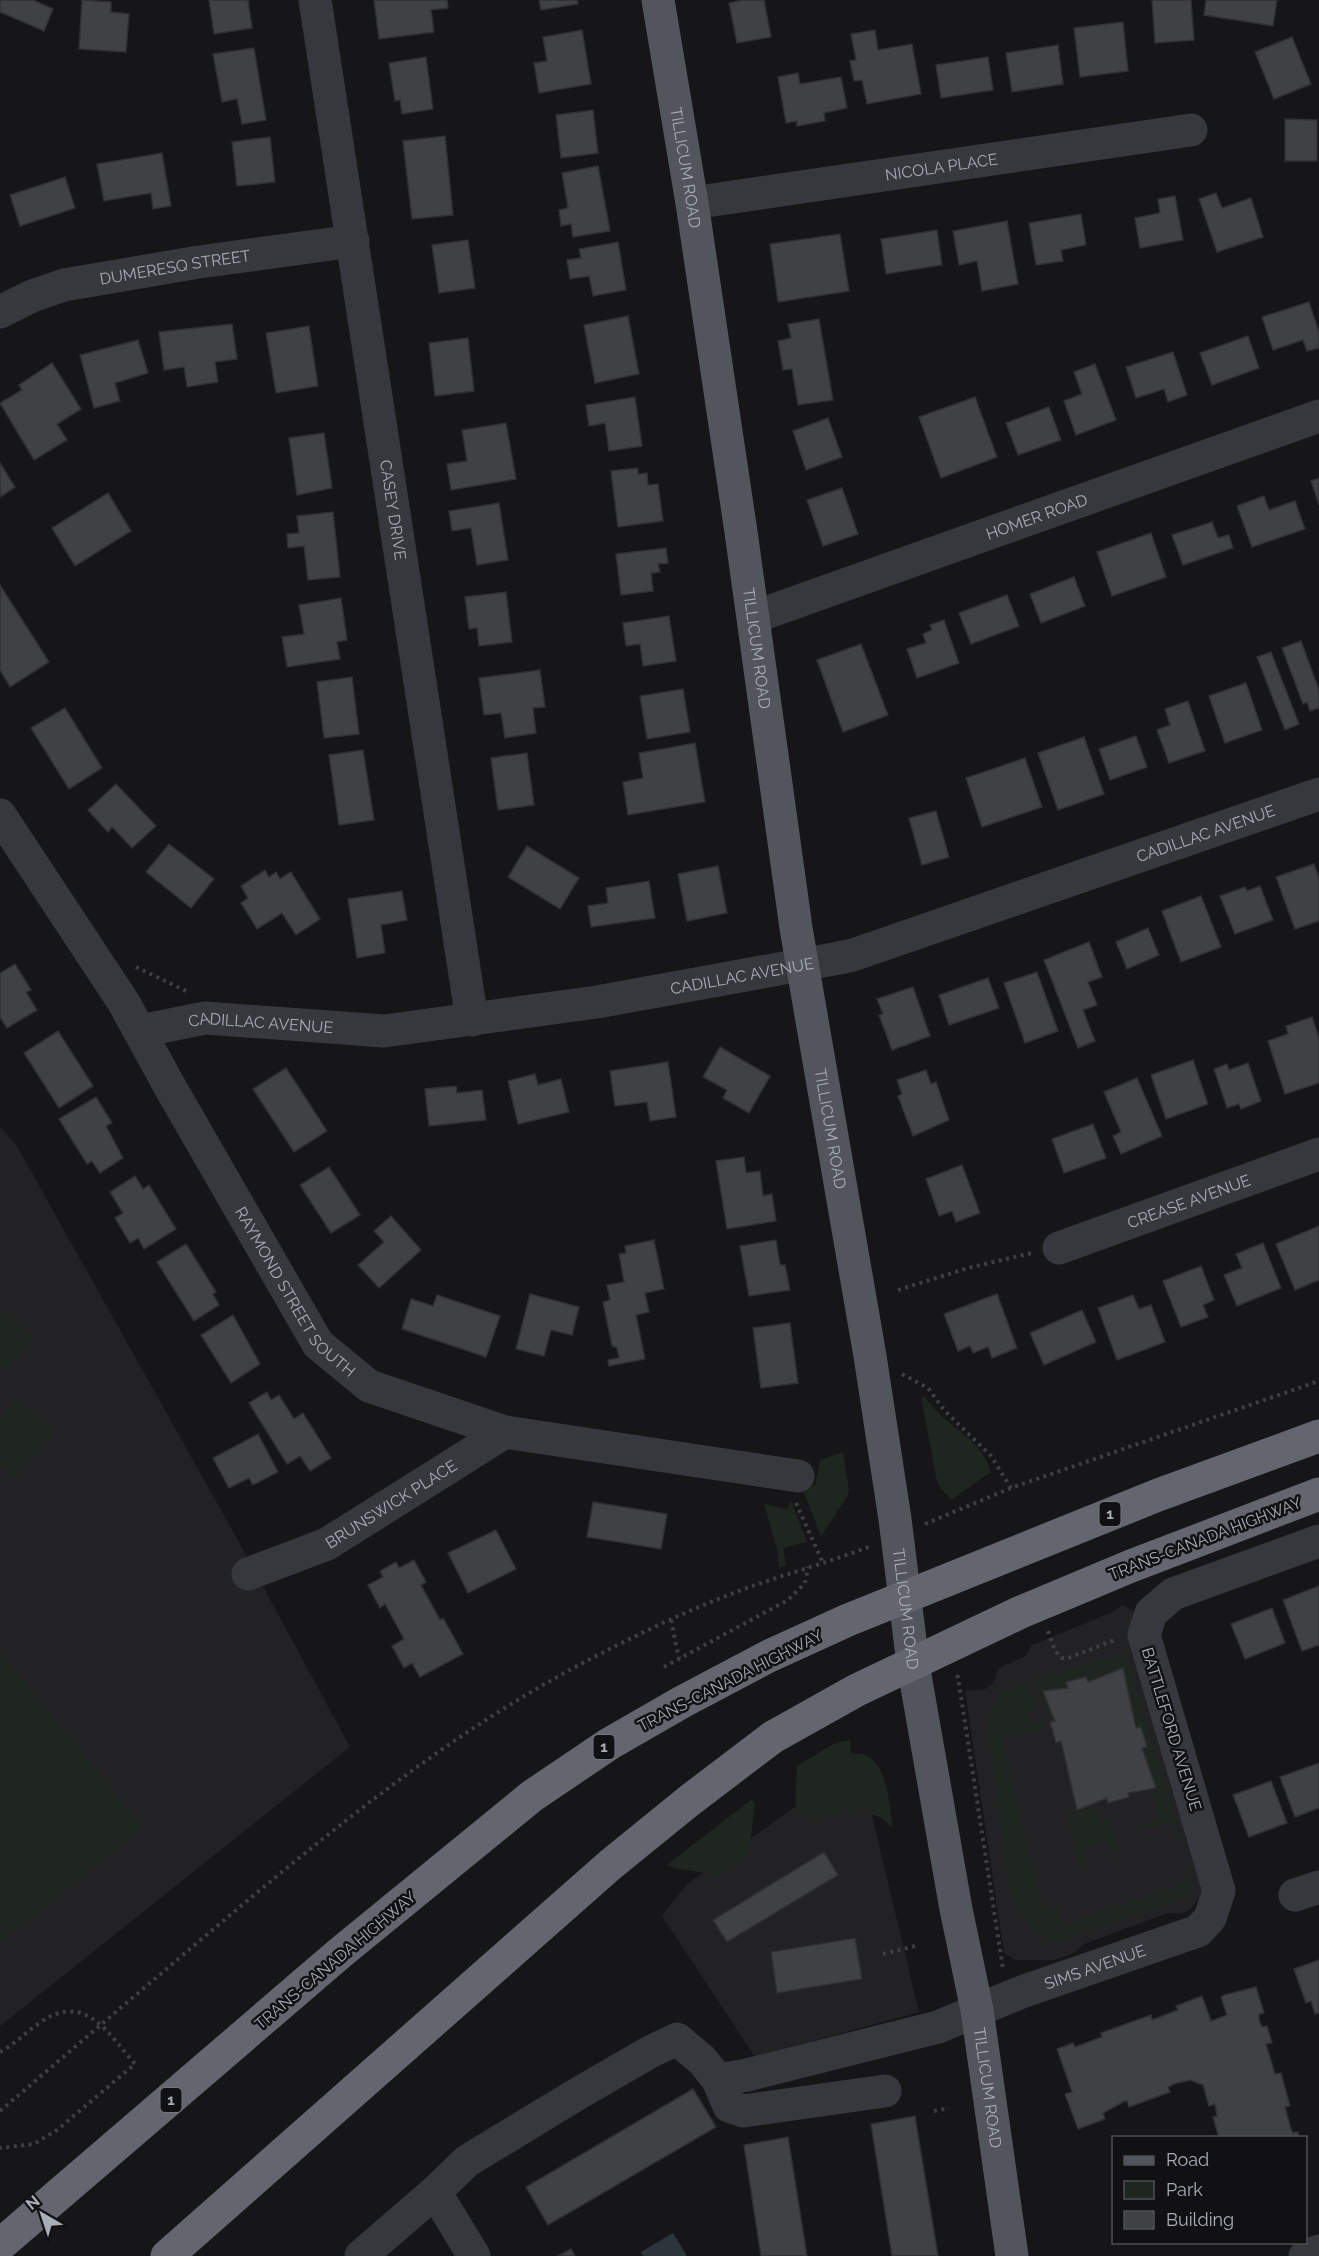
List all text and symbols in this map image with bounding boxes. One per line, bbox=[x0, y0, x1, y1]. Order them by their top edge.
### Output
street label: TILLICUM ROAD bbox=[666, 106, 705, 229]
street label: NICOLA PLACE bbox=[884, 149, 999, 185]
street label: DUMERESQ STREET bbox=[98, 246, 252, 289]
street label: CASEY DRIVE bbox=[376, 459, 410, 562]
street label: HOMER ROAD bbox=[983, 490, 1090, 544]
street label: TILLICUM ROAD bbox=[739, 587, 774, 710]
street label: CADILLAC AVENUE bbox=[1134, 801, 1278, 866]
street label: CADILLAC AVENUE bbox=[669, 954, 815, 999]
street label: CADILLAC AVENUE bbox=[187, 1008, 334, 1037]
street label: TILLICUM ROAD bbox=[810, 1067, 850, 1191]
street label: CREASE AVENUE bbox=[1125, 1170, 1253, 1233]
street label: RAYMOND STREET SOUTH bbox=[231, 1204, 359, 1381]
street label: BRUNSWICK PLACE bbox=[322, 1456, 460, 1553]
street label: TRANS-CANADA HIGHWAY bbox=[1106, 1493, 1305, 1584]
road number: 1 bbox=[1100, 1502, 1120, 1526]
street label: TILLICUM ROAD bbox=[889, 1547, 923, 1671]
street label: TRANS-CANADA HIGHWAY bbox=[635, 1625, 826, 1735]
street label: BATTLEFORD AVENUE bbox=[1138, 1645, 1206, 1813]
road number: 1 bbox=[594, 1735, 614, 1759]
street label: TRANS-CANADA HIGHWAY bbox=[251, 1887, 420, 2033]
street label: SIMS AVENUE bbox=[1042, 1941, 1148, 1994]
street label: TILLICUM ROAD bbox=[970, 2026, 1006, 2149]
road number: 1 bbox=[160, 2088, 182, 2112]
legend bbox=[1112, 2136, 1307, 2244]
text: Road bbox=[1166, 2149, 1209, 2170]
text: Park bbox=[1166, 2179, 1203, 2200]
north arrow bbox=[12, 2184, 72, 2244]
text: N bbox=[22, 2192, 44, 2214]
text: Building bbox=[1166, 2209, 1234, 2230]

